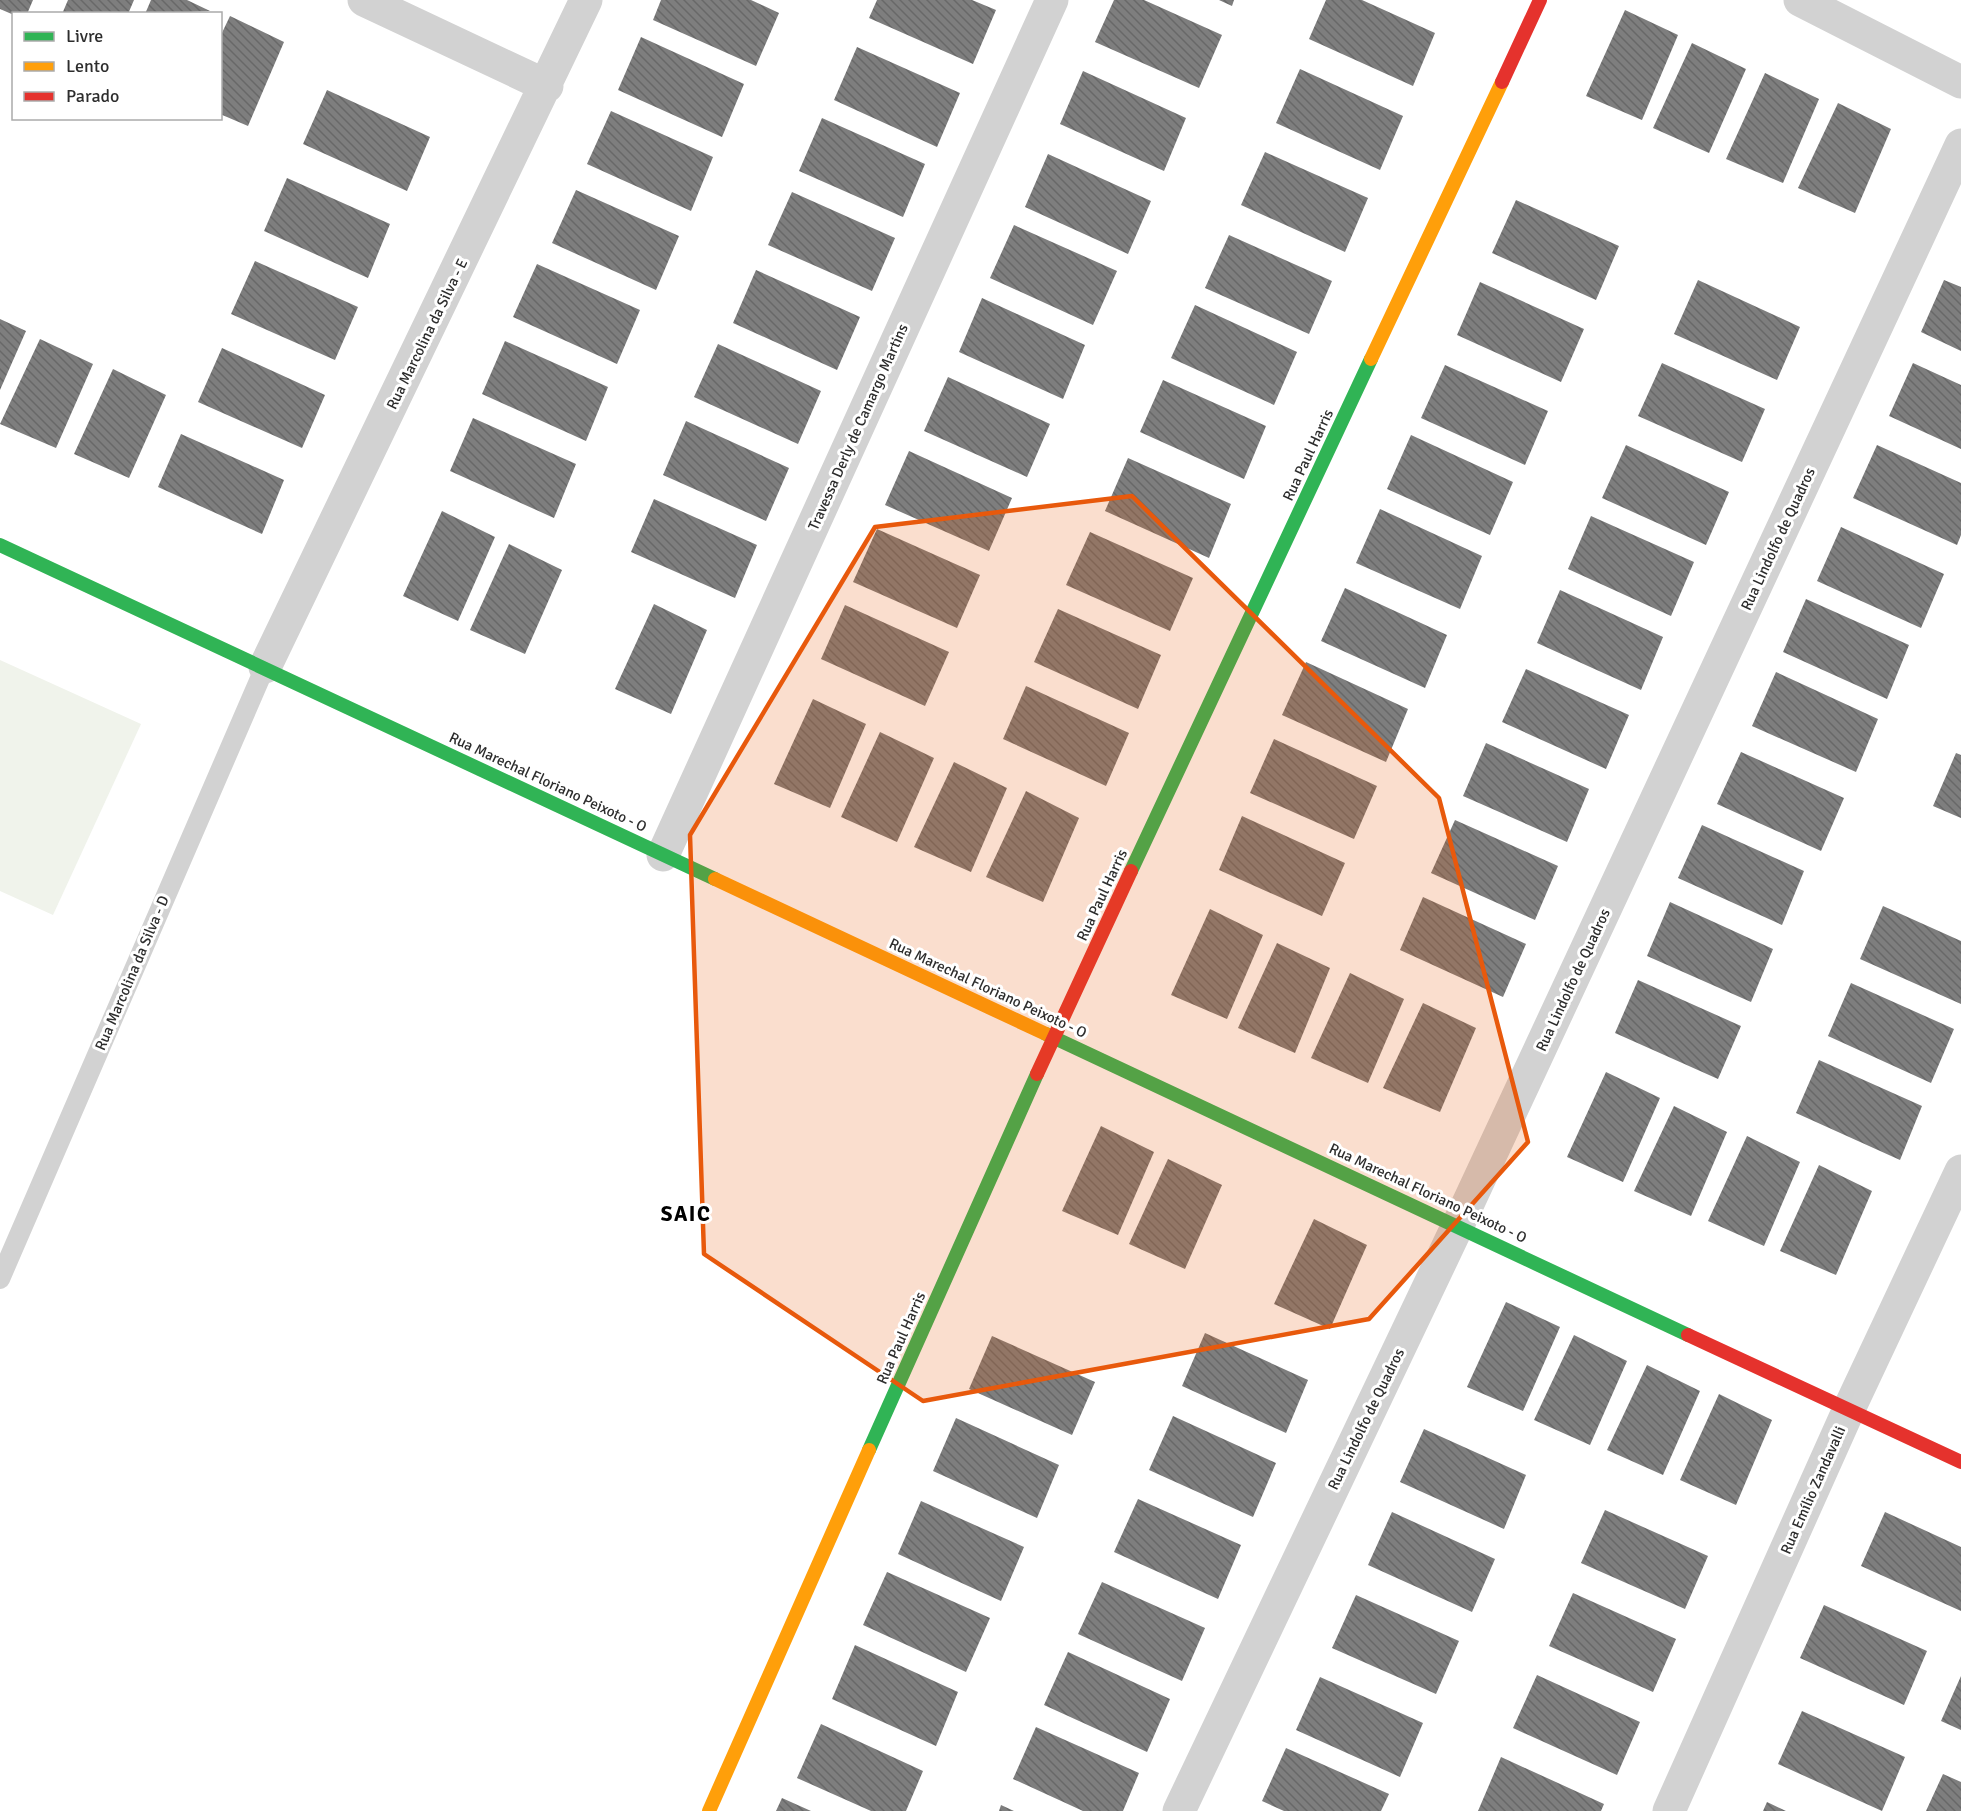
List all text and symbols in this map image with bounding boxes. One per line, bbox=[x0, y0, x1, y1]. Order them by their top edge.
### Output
legend bbox=[12, 12, 222, 120]
text: Livre bbox=[66, 25, 103, 47]
text: Lento bbox=[66, 55, 109, 77]
text: Parado bbox=[66, 85, 119, 107]
street label: Rua Marcolina da Silva - E bbox=[383, 256, 471, 412]
street label: Travessa Derly de Camargo Martins bbox=[804, 321, 912, 533]
street label: Rua Paul Harris bbox=[1279, 406, 1337, 504]
street label: Rua Lindolfo de Quadros bbox=[1737, 464, 1819, 613]
street label: Rua Marechal Floriano Peixoto - O bbox=[446, 728, 650, 836]
street label: Rua Paul Harris bbox=[1073, 846, 1131, 944]
street label: Rua Marcolina da Silva - D bbox=[91, 893, 173, 1053]
street label: Rua Lindolfo de Quadros bbox=[1532, 905, 1614, 1054]
street label: Rua Marechal Floriano Peixoto - O bbox=[886, 934, 1090, 1042]
street label: Rua Marechal Floriano Peixoto - O bbox=[1326, 1139, 1530, 1247]
district label: SAIC bbox=[661, 1201, 711, 1227]
street label: Rua Paul Harris bbox=[873, 1289, 930, 1387]
street label: Rua Lindolfo de Quadros bbox=[1324, 1345, 1408, 1493]
street label: Rua Emílio Zandavalli bbox=[1777, 1423, 1849, 1557]

